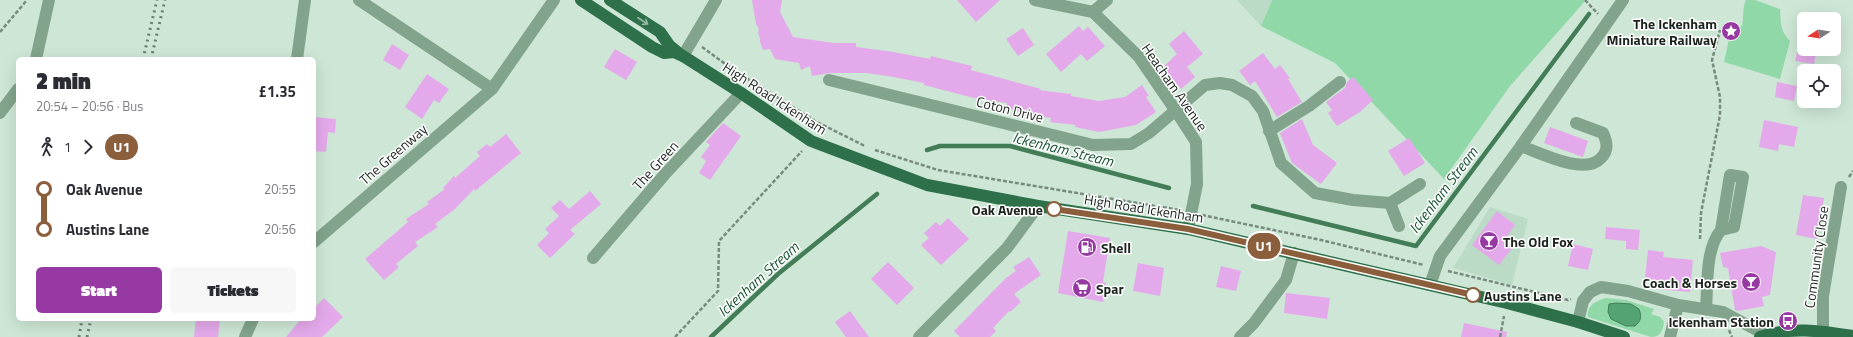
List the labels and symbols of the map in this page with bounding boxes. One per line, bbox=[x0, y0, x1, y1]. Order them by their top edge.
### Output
north arrow bbox=[1797, 12, 1841, 56]
place label: The Ickenham Miniature Railway bbox=[1607, 13, 1717, 50]
one-way arrow bbox=[637, 17, 649, 25]
place icon: The Ickenham Miniature Railway bbox=[1720, 20, 1742, 42]
street label: Heacham Avenue bbox=[1137, 39, 1213, 135]
street label: High Road Ickenham bbox=[719, 56, 831, 140]
street label: Coton Drive bbox=[974, 91, 1046, 127]
street label: The Greenway bbox=[354, 118, 432, 190]
water label: Ickenham Stream bbox=[1010, 125, 1116, 173]
street label: The Green bbox=[627, 136, 683, 194]
water label: Ickenham Stream bbox=[1403, 142, 1483, 238]
street label: High Road Ickenham bbox=[1083, 188, 1205, 228]
place label: Oak Avenue bbox=[972, 199, 1043, 220]
marker: Oak Avenue bbox=[1046, 201, 1062, 217]
street label: Community Close bbox=[1798, 205, 1834, 309]
bar icon: The Old Fox bbox=[1478, 230, 1500, 252]
place label: The Old Fox bbox=[1503, 231, 1574, 252]
line badge: U1 bbox=[1246, 233, 1282, 259]
water label: Ickenham Stream bbox=[712, 236, 804, 322]
fuel station icon: Shell bbox=[1076, 236, 1098, 258]
place label: Shell bbox=[1101, 237, 1131, 258]
bar icon: Coach & Horses bbox=[1740, 271, 1762, 293]
place label: Coach & Horses bbox=[1643, 272, 1737, 293]
supermarket icon: Spar bbox=[1071, 277, 1093, 299]
place label: Spar bbox=[1096, 278, 1124, 299]
place label: Austins Lane bbox=[1484, 285, 1562, 306]
marker: Austins Lane bbox=[1465, 287, 1481, 303]
bus stop icon: Ickenham Station bbox=[1777, 310, 1799, 332]
place label: Ickenham Station bbox=[1668, 311, 1774, 332]

